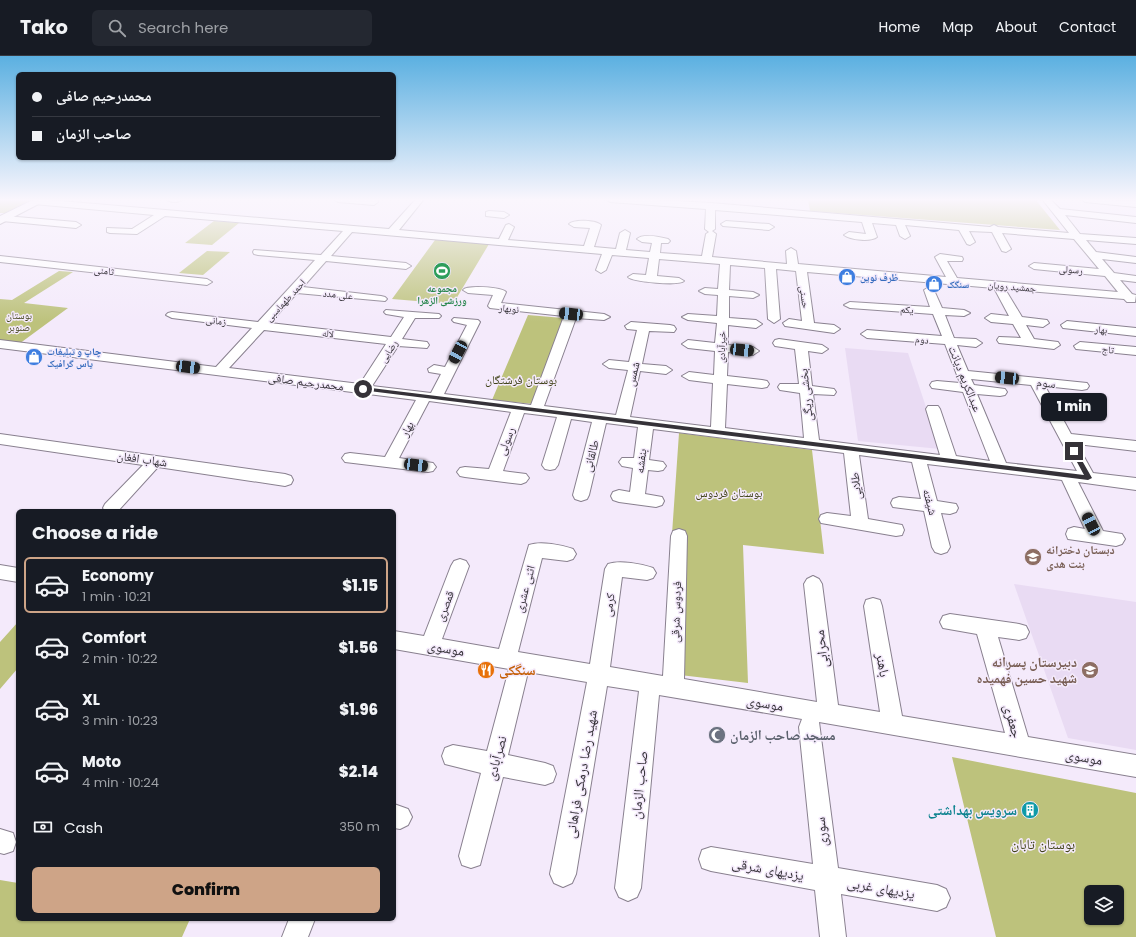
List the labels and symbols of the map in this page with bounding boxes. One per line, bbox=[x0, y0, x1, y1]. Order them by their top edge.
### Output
sports icon: مجموعه ورزشی الزهرا bbox=[432, 261, 452, 281]
street label: رسولی bbox=[1058, 261, 1084, 278]
street label: ثامنی bbox=[93, 262, 115, 279]
shop icon: ظرف نوین bbox=[837, 267, 857, 287]
place label: ظرف نوین bbox=[860, 270, 899, 285]
shop icon: سنگک bbox=[924, 274, 944, 294]
street label: احمد طهماسبی bbox=[262, 276, 309, 325]
place label: سنگک bbox=[947, 277, 969, 292]
street label: جمشید رویان bbox=[987, 277, 1037, 296]
place label: مجموعه ورزشی الزهرا bbox=[417, 281, 467, 308]
street label: علی مدد bbox=[322, 285, 354, 304]
street label: حسنی bbox=[795, 285, 814, 310]
street label: نوبهار bbox=[497, 300, 520, 317]
street label: یکم bbox=[900, 302, 914, 317]
car bbox=[558, 307, 584, 321]
park label: بوستان صنوبر bbox=[6, 308, 32, 335]
street label: زمانی bbox=[205, 312, 227, 329]
street label: بهار bbox=[1093, 321, 1108, 338]
street label: لاله bbox=[321, 325, 335, 342]
street label: خیرآبادی bbox=[713, 330, 730, 363]
street label: دوم bbox=[914, 331, 929, 348]
street label: رضایی bbox=[375, 337, 401, 366]
car bbox=[447, 339, 469, 365]
street label: تاج bbox=[1101, 341, 1115, 358]
car bbox=[729, 343, 755, 357]
street label: عبدالکریم دیانت bbox=[944, 343, 986, 414]
place label: چاپ و تبلیغات یاس گرافیک bbox=[47, 344, 102, 371]
shop icon: چاپ و تبلیغات یاس گرافیک bbox=[24, 347, 44, 367]
car bbox=[175, 360, 201, 374]
street label: شمس bbox=[621, 360, 644, 388]
street label: محمدرحیم صافی bbox=[267, 368, 345, 395]
street label: بخشی ریگی bbox=[794, 368, 817, 422]
park label: بوستان فرشتگان bbox=[485, 371, 557, 388]
car bbox=[994, 371, 1020, 385]
street label: سوم bbox=[1036, 373, 1057, 392]
route start bbox=[354, 380, 372, 398]
callout: 1 min bbox=[1041, 393, 1107, 421]
street label: بهار bbox=[395, 418, 418, 441]
street label: رسولی bbox=[492, 424, 519, 457]
street label: طالقانی bbox=[578, 438, 603, 474]
route end bbox=[1065, 442, 1083, 460]
street label: شهاب افغان bbox=[116, 447, 169, 470]
street label: بنفشه bbox=[631, 448, 650, 474]
car bbox=[403, 458, 429, 472]
street label: طلایی bbox=[846, 471, 865, 501]
park label: بوستان فردوس bbox=[695, 484, 763, 501]
street label: شیفته bbox=[919, 487, 942, 517]
car bbox=[1080, 511, 1102, 537]
place label: دبستان دخترانه بنت هدی bbox=[1046, 541, 1115, 572]
school or university icon: دبستان دخترانه بنت هدی bbox=[1023, 547, 1043, 567]
street label: اثنی عشری bbox=[510, 563, 539, 614]
street label: فردوس شرقی bbox=[666, 581, 685, 643]
street label: قمصری bbox=[431, 588, 458, 624]
street label: کرمی bbox=[598, 592, 619, 618]
street label: محرابی bbox=[809, 629, 833, 669]
street label: موسوی bbox=[426, 635, 466, 661]
street label: باهنر bbox=[871, 650, 895, 679]
place label: دبیرستان پسرانه شهید حسین فهمیده bbox=[977, 652, 1077, 688]
restaurant icon: سنگکی bbox=[476, 660, 496, 680]
place label: سنگکی bbox=[499, 660, 536, 680]
school or university icon: دبیرستان پسرانه شهید حسین فهمیده bbox=[1080, 660, 1100, 680]
street label: موسوی bbox=[745, 690, 785, 716]
street label: جعفری bbox=[999, 702, 1027, 740]
street label: شهید رضا درمکی فراهانی bbox=[560, 708, 602, 840]
mosque icon: مسجد صاحب الزمان bbox=[707, 725, 727, 745]
place label: مسجد صاحب الزمان bbox=[730, 725, 836, 745]
street label: نصرآبادی bbox=[480, 733, 512, 783]
street label: موسوی bbox=[1064, 744, 1104, 770]
street label: صاحب الزمان bbox=[625, 750, 653, 820]
place label: سرویس بهداشتی bbox=[928, 800, 1017, 820]
building icon: سرویس بهداشتی bbox=[1020, 800, 1040, 820]
street label: سوری bbox=[809, 816, 833, 848]
park label: بوستان تابان bbox=[1011, 834, 1075, 854]
street label: یزدیهای شرقی bbox=[730, 853, 806, 885]
street label: یزدیهای غربی bbox=[846, 872, 917, 904]

